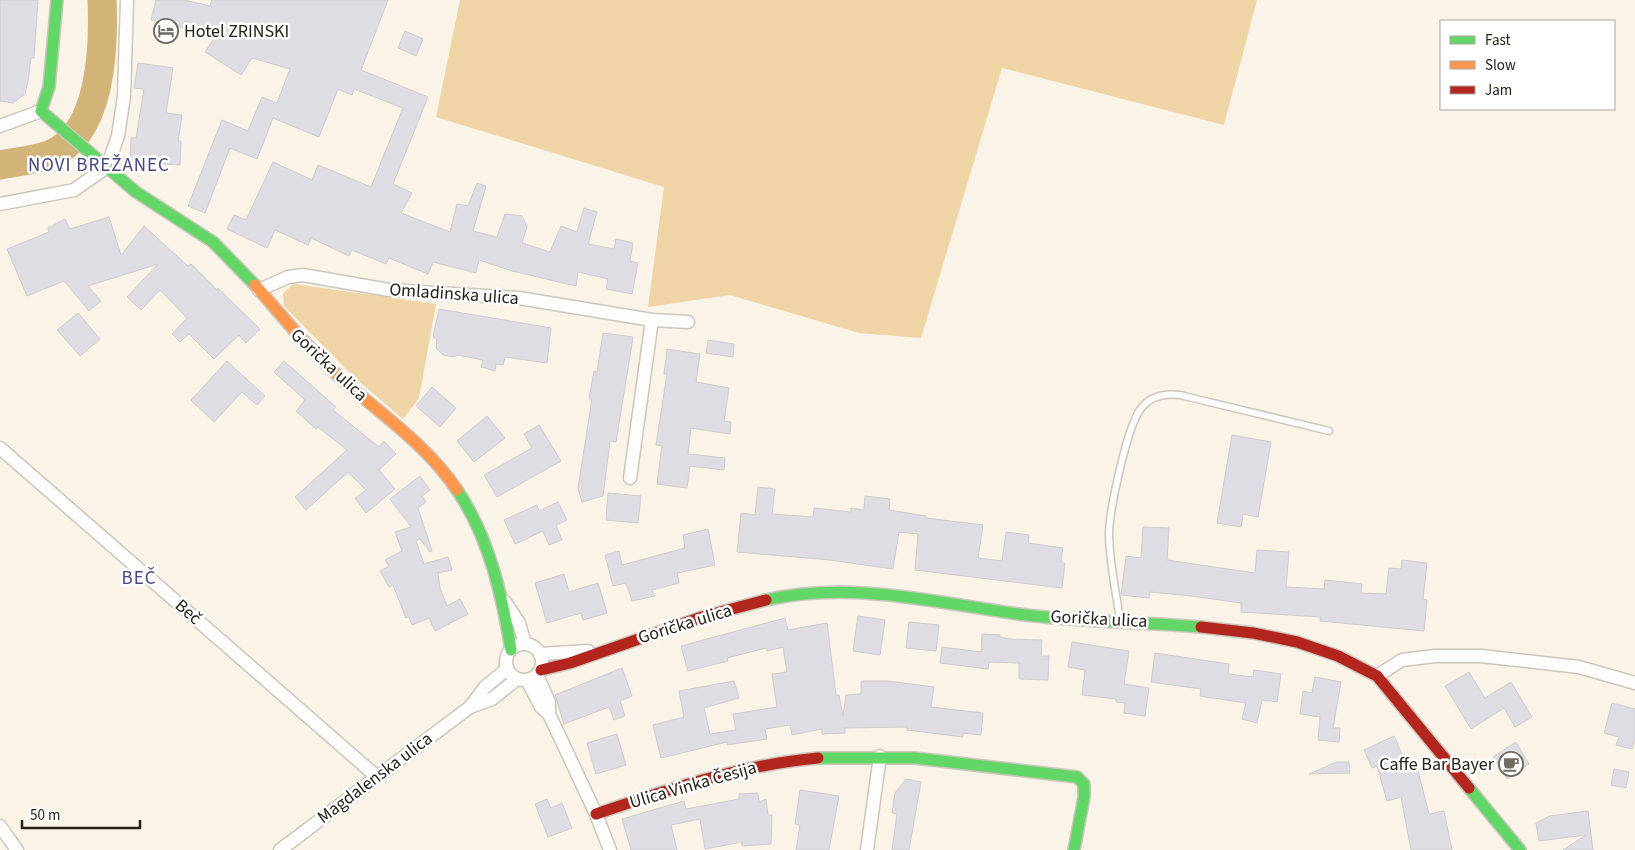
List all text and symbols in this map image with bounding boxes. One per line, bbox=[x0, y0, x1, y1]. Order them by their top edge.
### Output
hotel icon: Hotel ZRINSKI bbox=[153, 18, 179, 44]
place label: Hotel ZRINSKI bbox=[184, 19, 289, 44]
legend bbox=[1440, 20, 1615, 110]
text: Fast bbox=[1485, 30, 1511, 51]
text: Slow bbox=[1485, 55, 1516, 76]
text: Jam bbox=[1485, 80, 1512, 101]
district label: NOVI BREŽANEC bbox=[28, 152, 170, 179]
street label: Omladinska ulica bbox=[388, 277, 520, 311]
street label: Gorička ulica bbox=[285, 323, 373, 407]
district label: BEČ bbox=[121, 565, 157, 592]
street label: Beč bbox=[169, 593, 207, 631]
street label: Gorička ulica bbox=[635, 598, 735, 650]
street label: Gorička ulica bbox=[1050, 604, 1148, 634]
street label: Magdalenska ulica bbox=[312, 726, 438, 830]
cafe icon: Caffe Bar Bayer bbox=[1498, 751, 1524, 777]
place label: Caffe Bar Bayer bbox=[1379, 752, 1495, 777]
street label: Ulica Vinka Česija bbox=[627, 755, 759, 815]
scale bar bbox=[22, 798, 140, 830]
text: 50 m bbox=[30, 805, 60, 826]

